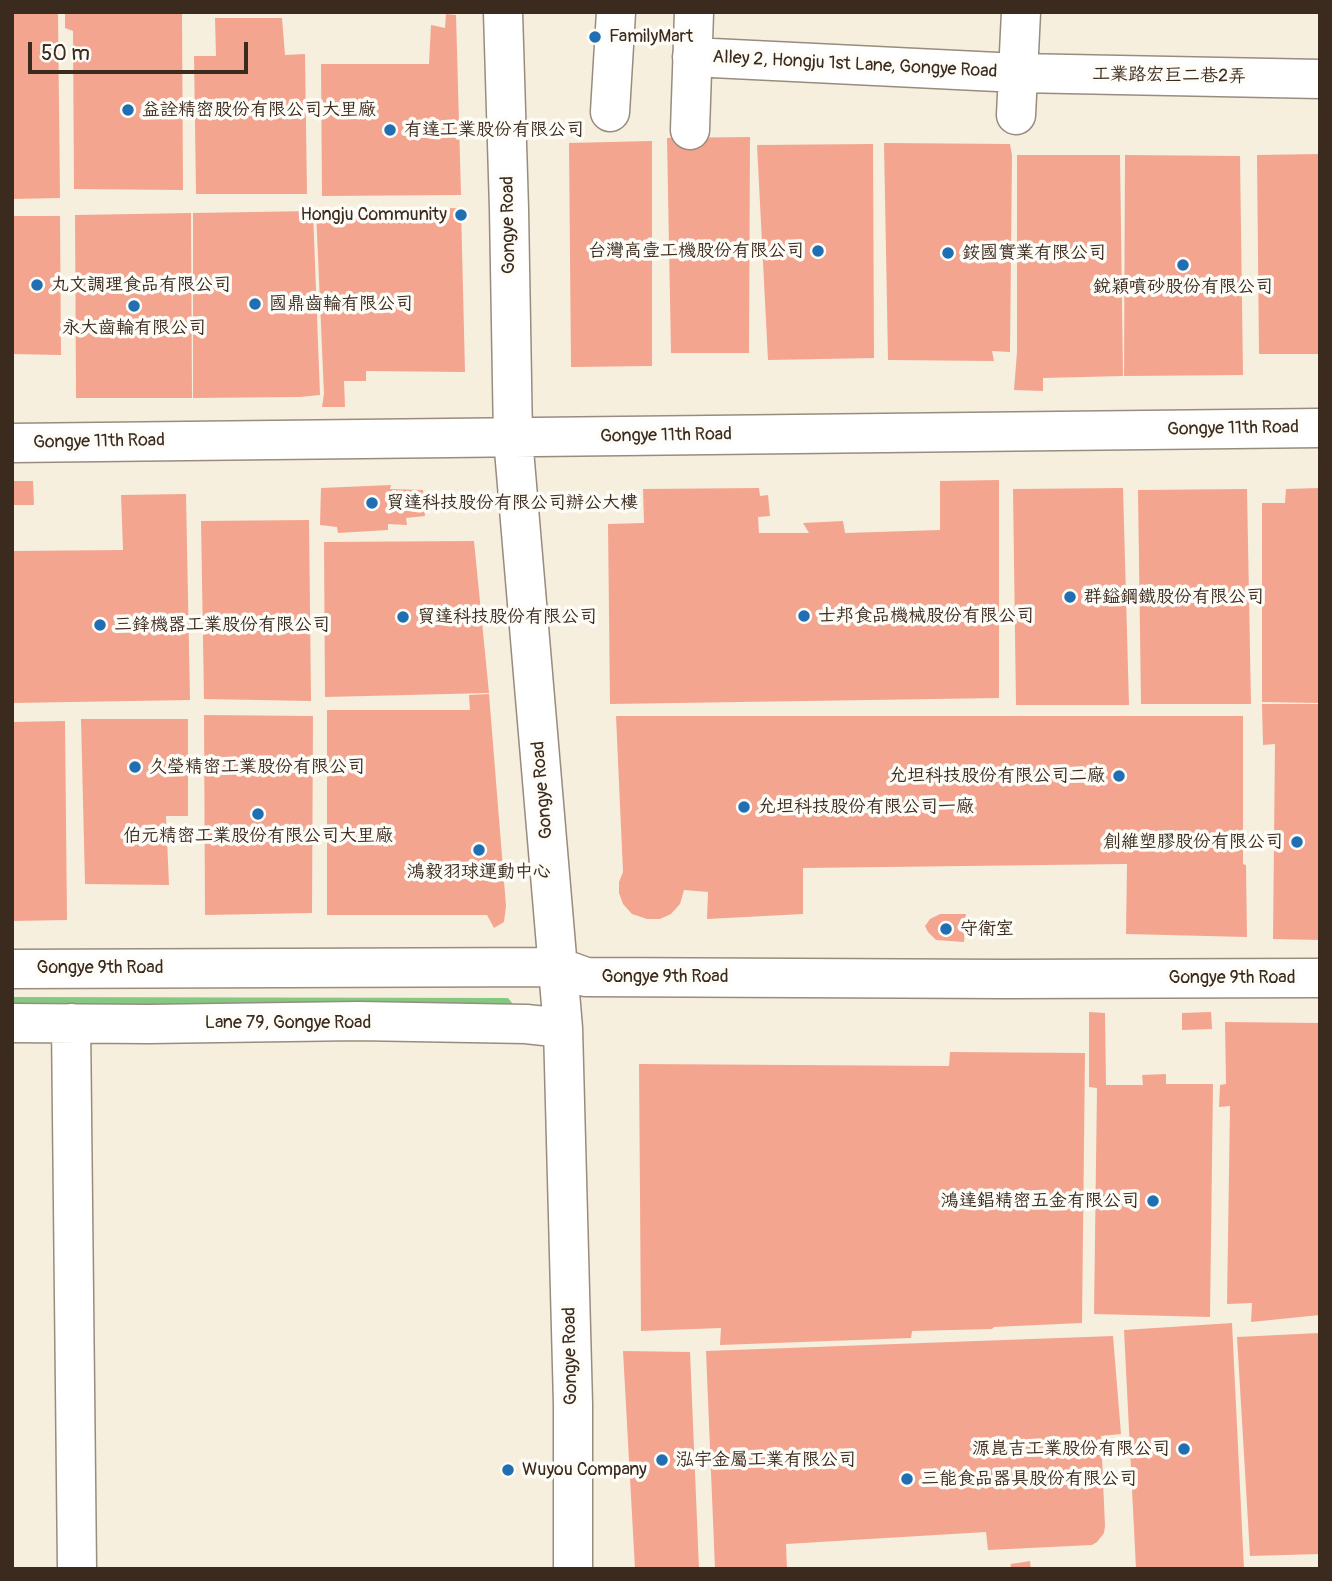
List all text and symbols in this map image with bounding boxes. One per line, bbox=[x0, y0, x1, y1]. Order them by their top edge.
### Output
place label: FamilyMart bbox=[609, 26, 693, 48]
scale bar bbox=[32, 28, 252, 72]
marker: FamilyMart bbox=[587, 29, 603, 45]
text: 50 m bbox=[41, 40, 90, 67]
street label: Alley 2, Hongju 1st Lane, Gongye Road bbox=[712, 47, 998, 83]
street label: 工業路宏巨二巷2弄 bbox=[1092, 64, 1246, 88]
place label: 益詮精密股份有限公司大里廠 bbox=[142, 99, 376, 121]
marker: 益詮精密股份有限公司大里廠 bbox=[120, 102, 136, 118]
place label: 有達工業股份有限公司 bbox=[404, 119, 584, 141]
marker: 有達工業股份有限公司 bbox=[382, 122, 398, 138]
street label: Gongye Road bbox=[497, 176, 521, 274]
place label: Hongju Community bbox=[301, 204, 447, 226]
marker: Hongju Community bbox=[453, 207, 469, 223]
place label: 台灣高壹工機股份有限公司 bbox=[588, 240, 804, 262]
place label: 銨國實業有限公司 bbox=[962, 242, 1106, 264]
marker: 台灣高壹工機股份有限公司 bbox=[810, 243, 826, 259]
marker: 銨國實業有限公司 bbox=[940, 245, 956, 261]
marker: 銳穎噴砂股份有限公司 bbox=[1175, 257, 1191, 273]
place label: 丸文調理食品有限公司 bbox=[51, 274, 231, 296]
place label: 銳穎噴砂股份有限公司 bbox=[1093, 276, 1273, 298]
marker: 丸文調理食品有限公司 bbox=[29, 277, 45, 293]
place label: 國鼎齒輪有限公司 bbox=[269, 293, 413, 315]
marker: 國鼎齒輪有限公司 bbox=[247, 296, 263, 312]
marker: 永大齒輪有限公司 bbox=[126, 298, 142, 314]
place label: 永大齒輪有限公司 bbox=[62, 317, 206, 339]
street label: Gongye 11th Road bbox=[1167, 417, 1299, 441]
street label: Gongye 11th Road bbox=[600, 424, 732, 448]
street label: Gongye 11th Road bbox=[33, 430, 165, 454]
place label: 貿達科技股份有限公司辦公大樓 bbox=[386, 492, 638, 514]
marker: 貿達科技股份有限公司辦公大樓 bbox=[364, 495, 380, 511]
place label: 群鎰鋼鐵股份有限公司 bbox=[1084, 586, 1264, 608]
marker: 群鎰鋼鐵股份有限公司 bbox=[1062, 589, 1078, 605]
place label: 士邦食品機械股份有限公司 bbox=[818, 605, 1034, 627]
place label: 貿達科技股份有限公司 bbox=[417, 606, 597, 628]
marker: 士邦食品機械股份有限公司 bbox=[796, 608, 812, 624]
marker: 貿達科技股份有限公司 bbox=[395, 609, 411, 625]
place label: 三鋒機器工業股份有限公司 bbox=[114, 614, 330, 636]
marker: 三鋒機器工業股份有限公司 bbox=[92, 617, 108, 633]
street label: Gongye Road bbox=[528, 740, 558, 840]
place label: 久瑩精密工業股份有限公司 bbox=[149, 756, 365, 778]
marker: 久瑩精密工業股份有限公司 bbox=[127, 759, 143, 775]
place label: 允坦科技股份有限公司二廠 bbox=[889, 765, 1105, 787]
marker: 允坦科技股份有限公司二廠 bbox=[1111, 768, 1127, 784]
place label: 允坦科技股份有限公司一廠 bbox=[758, 796, 974, 818]
marker: 允坦科技股份有限公司一廠 bbox=[736, 799, 752, 815]
marker: 伯元精密工業股份有限公司大里廠 bbox=[250, 806, 266, 822]
place label: 伯元精密工業股份有限公司大里廠 bbox=[123, 825, 393, 847]
place label: 創維塑膠股份有限公司 bbox=[1103, 831, 1283, 853]
marker: 創維塑膠股份有限公司 bbox=[1289, 834, 1305, 850]
marker: 鴻毅羽球運動中心 bbox=[471, 842, 487, 858]
place label: 鴻毅羽球運動中心 bbox=[407, 861, 551, 883]
place label: 守衛室 bbox=[960, 918, 1014, 940]
marker: 守衛室 bbox=[938, 921, 954, 937]
street label: Gongye 9th Road bbox=[36, 957, 164, 979]
street label: Gongye 9th Road bbox=[601, 966, 729, 988]
street label: Gongye 9th Road bbox=[1168, 967, 1296, 989]
street label: Lane 79, Gongye Road bbox=[205, 1012, 371, 1034]
place label: 鴻達錩精密五金有限公司 bbox=[941, 1190, 1139, 1212]
marker: 鴻達錩精密五金有限公司 bbox=[1145, 1193, 1161, 1209]
street label: Gongye Road bbox=[559, 1307, 583, 1405]
place label: 源崑吉工業股份有限公司 bbox=[972, 1438, 1170, 1460]
marker: 源崑吉工業股份有限公司 bbox=[1176, 1441, 1192, 1457]
place label: 泓宇金屬工業有限公司 bbox=[676, 1449, 856, 1471]
marker: 泓宇金屬工業有限公司 bbox=[654, 1452, 670, 1468]
place label: Wuyou Company bbox=[522, 1459, 647, 1481]
marker: Wuyou Company bbox=[500, 1462, 516, 1478]
place label: 三能食品器具股份有限公司 bbox=[921, 1468, 1137, 1490]
marker: 三能食品器具股份有限公司 bbox=[899, 1471, 915, 1487]

